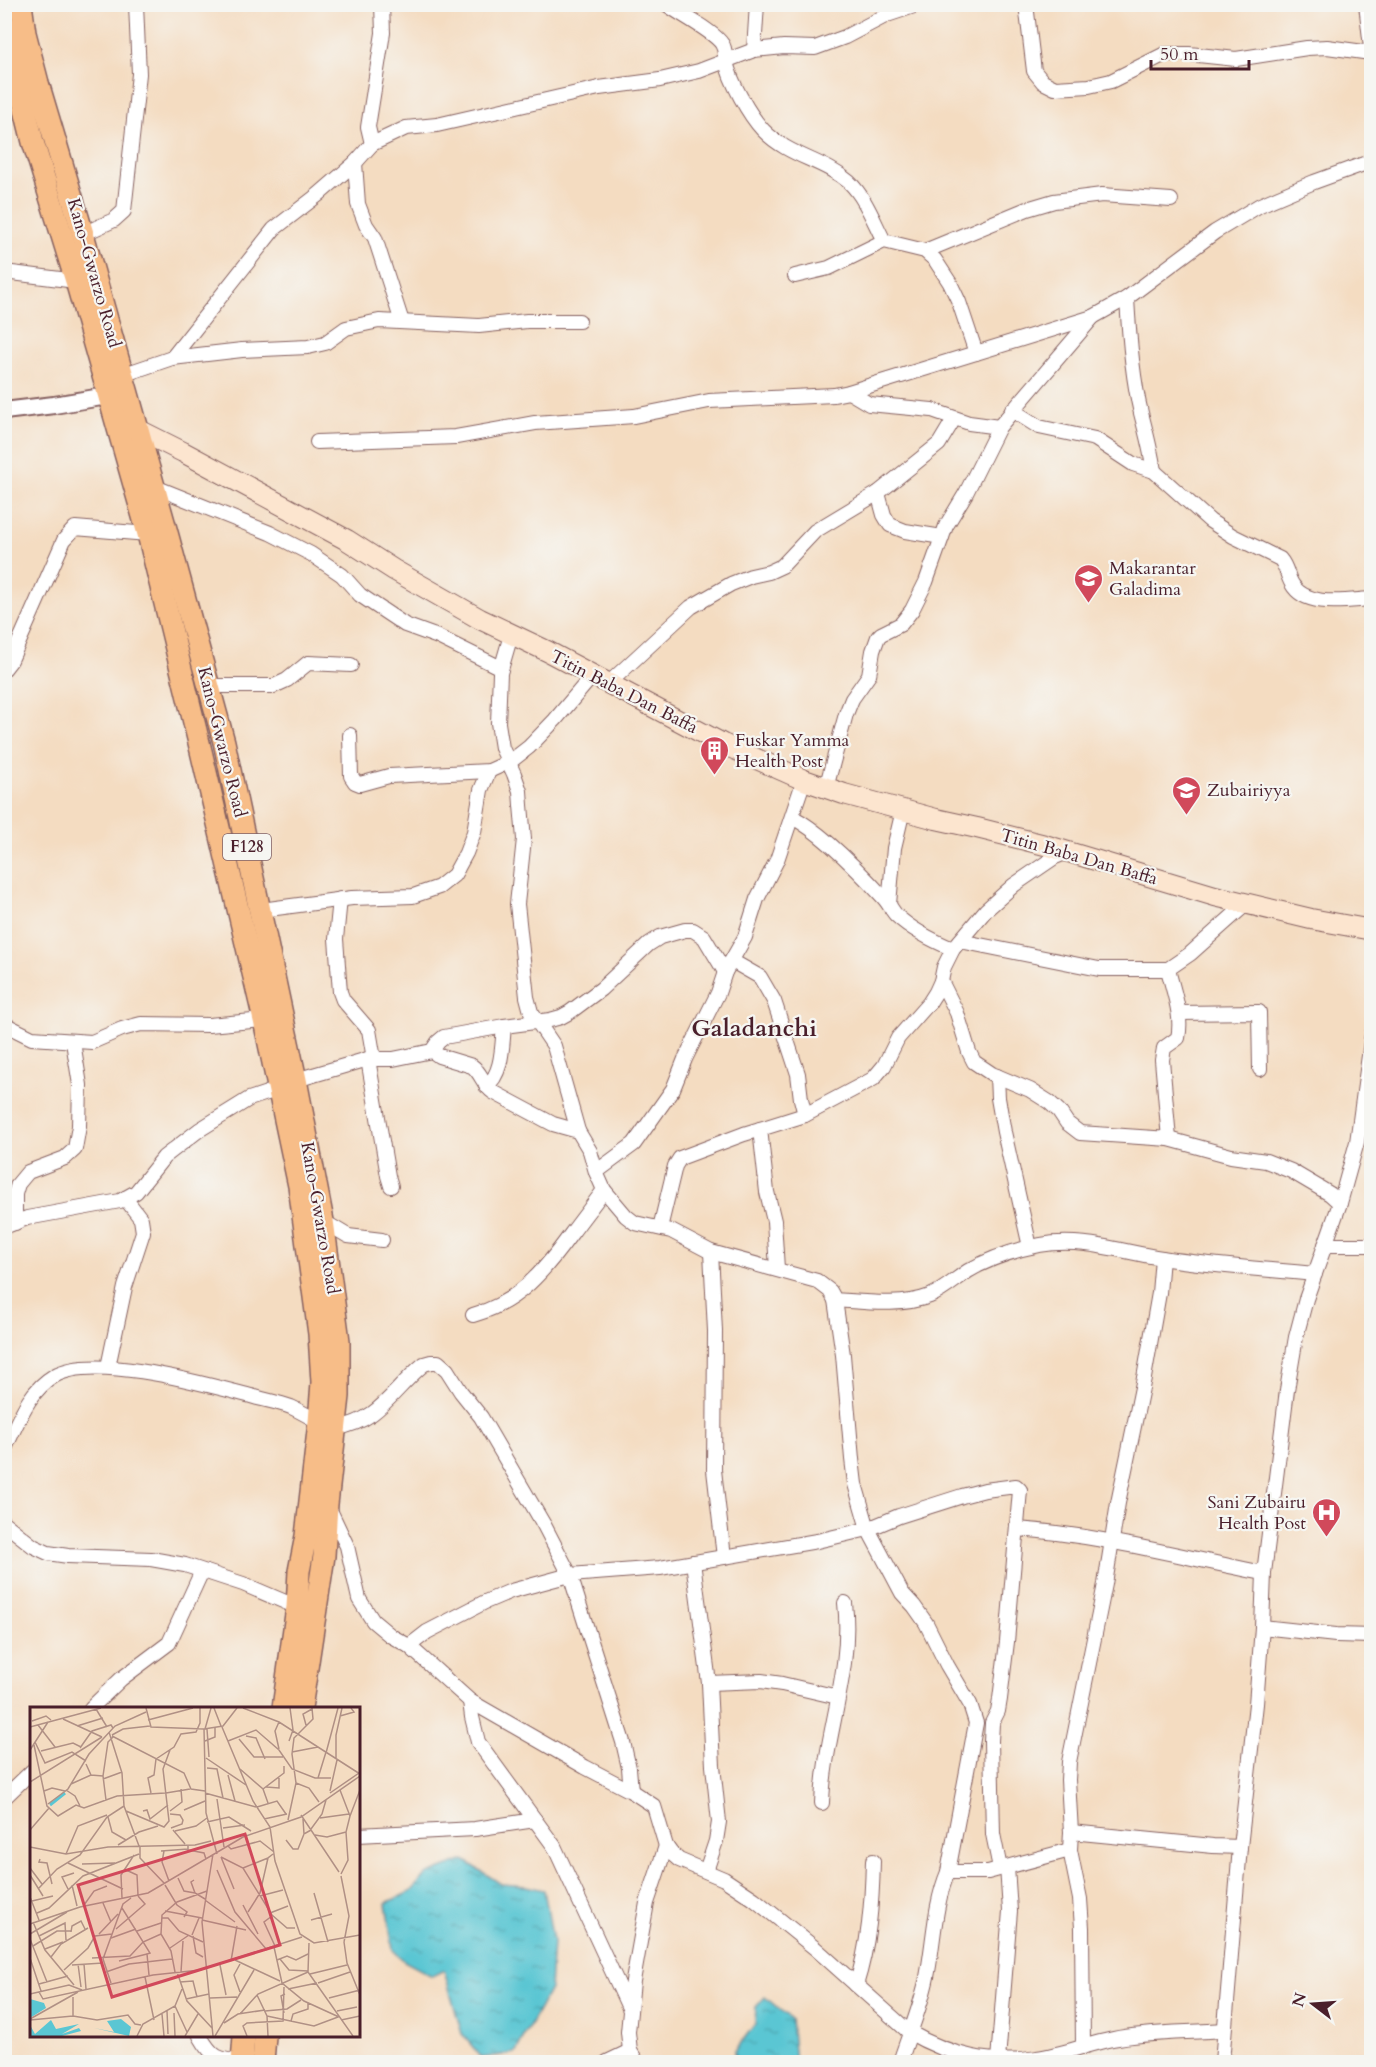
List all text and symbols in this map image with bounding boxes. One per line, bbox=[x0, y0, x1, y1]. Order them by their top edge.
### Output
scale bar bbox=[1151, 33, 1248, 71]
text: 50 m bbox=[1160, 42, 1199, 67]
street label: Kano-Gwarzo Road bbox=[61, 195, 127, 351]
place label: Makarantar Galadima bbox=[1109, 556, 1196, 602]
school or university icon: Makarantar Galadima bbox=[1072, 562, 1104, 604]
street label: Titin Baba Dan Baffa bbox=[546, 644, 702, 740]
street label: Kano-Gwarzo Road bbox=[191, 664, 253, 820]
place label: Fuskar Yamma Health Post bbox=[735, 728, 850, 774]
building icon: Fuskar Yamma Health Post bbox=[698, 734, 730, 776]
school or university icon: Zubairiyya bbox=[1170, 774, 1202, 816]
place label: Zubairiyya bbox=[1207, 778, 1291, 803]
street label: Titin Baba Dan Baffa bbox=[997, 823, 1161, 891]
road number: F128 bbox=[223, 834, 271, 860]
district label: Galadanchi bbox=[691, 1012, 817, 1045]
street label: Kano-Gwarzo Road bbox=[294, 1140, 346, 1297]
place label: Sani Zubairu Health Post bbox=[1207, 1490, 1306, 1536]
hospital icon: Sani Zubairu Health Post bbox=[1311, 1496, 1343, 1538]
inset map bbox=[30, 1707, 360, 2037]
north arrow bbox=[1283, 1974, 1343, 2034]
text: N bbox=[1287, 1990, 1312, 2010]

